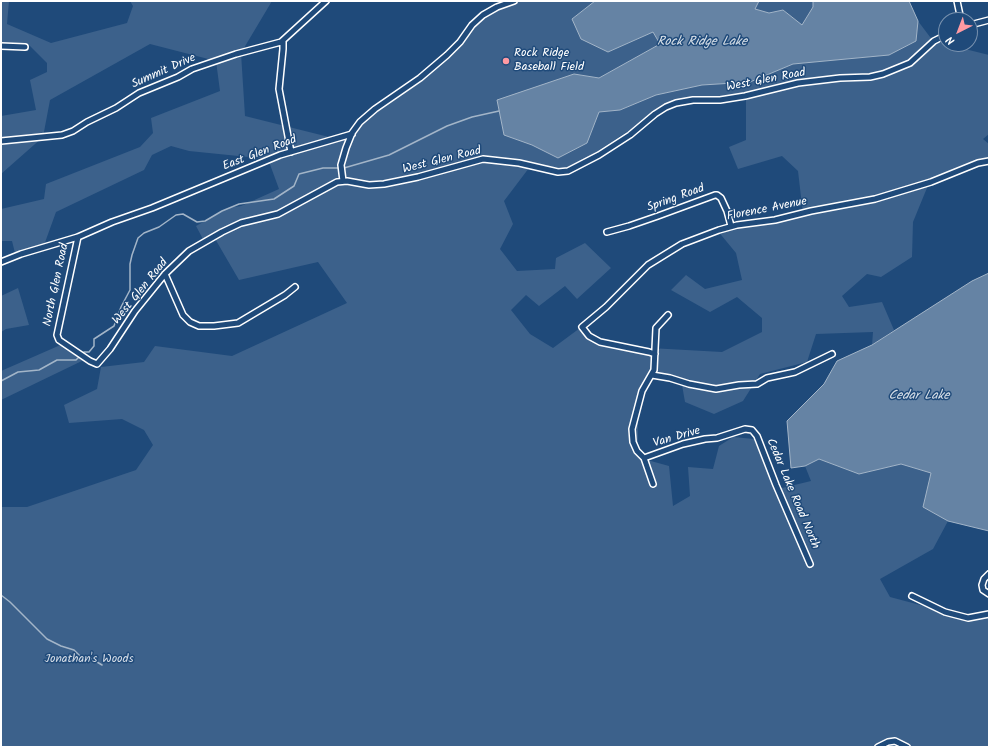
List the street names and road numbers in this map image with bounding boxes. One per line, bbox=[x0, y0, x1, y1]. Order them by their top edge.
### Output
street label: Summit Drive bbox=[130, 51, 198, 93]
street label: West Glen Road bbox=[725, 66, 807, 96]
street label: East Glen Road bbox=[221, 133, 299, 175]
street label: West Glen Road bbox=[401, 144, 483, 178]
street label: Spring Road bbox=[645, 182, 707, 216]
street label: Florence Avenue bbox=[726, 195, 808, 225]
street label: North Glen Road bbox=[41, 242, 73, 328]
street label: West Glen Road bbox=[110, 256, 172, 328]
street label: Van Drive bbox=[652, 424, 702, 452]
street label: Cedar Lake Road North bbox=[762, 437, 822, 551]

